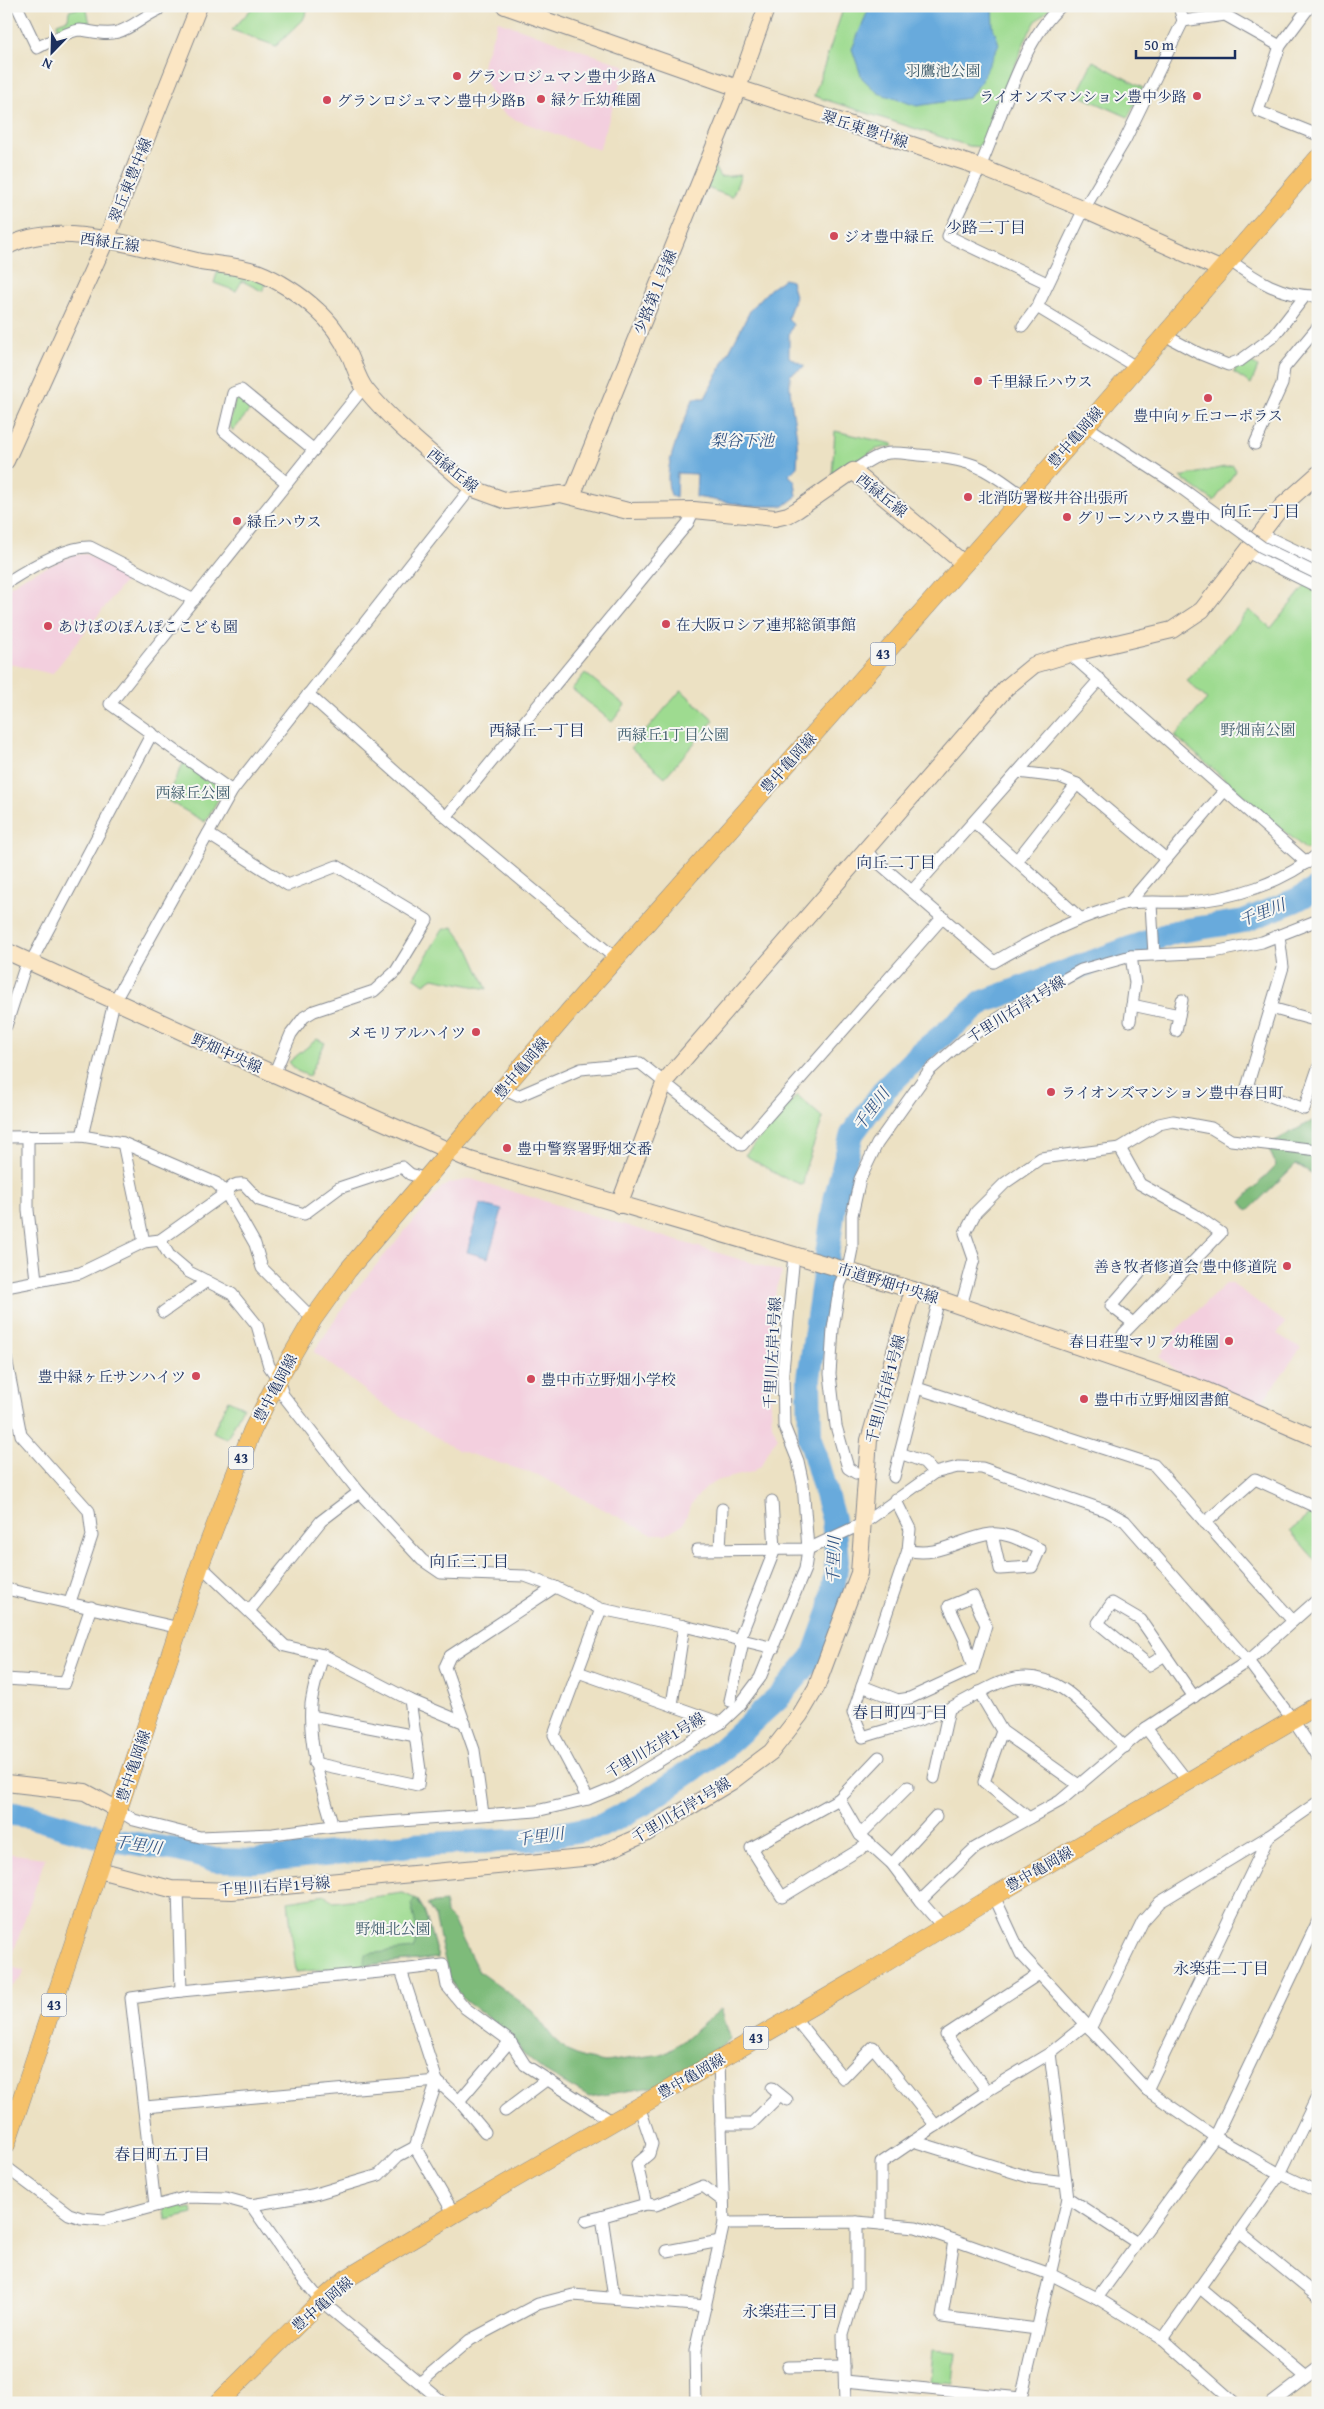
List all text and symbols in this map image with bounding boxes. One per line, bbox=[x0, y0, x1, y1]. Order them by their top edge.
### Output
north arrow bbox=[28, 28, 78, 78]
scale bar bbox=[1136, 28, 1235, 60]
text: 50 m bbox=[1144, 34, 1175, 55]
text: N bbox=[38, 53, 55, 75]
park label: 羽鷹池公園 bbox=[905, 60, 981, 81]
place label: グランロジュマン豊中少路A bbox=[467, 66, 656, 87]
marker: グランロジュマン豊中少路A bbox=[451, 70, 463, 82]
place label: ライオンズマンション豊中少路 bbox=[979, 86, 1187, 107]
place label: 緑ケ丘幼稚園 bbox=[551, 89, 641, 110]
place label: グランロジュマン豊中少路B bbox=[337, 90, 525, 111]
marker: ライオンズマンション豊中少路 bbox=[1191, 90, 1203, 102]
marker: 緑ケ丘幼稚園 bbox=[535, 93, 547, 105]
marker: グランロジュマン豊中少路B bbox=[321, 94, 333, 106]
street label: 翠丘東豊中線 bbox=[819, 105, 911, 153]
street label: 翠丘東豊中線 bbox=[103, 134, 157, 226]
district label: 少路二丁目 bbox=[946, 215, 1026, 239]
place label: ジオ豊中緑丘 bbox=[844, 226, 934, 247]
street label: 西緑丘線 bbox=[79, 227, 141, 257]
marker: ジオ豊中緑丘 bbox=[828, 230, 840, 242]
street label: 少路第１号線 bbox=[628, 246, 682, 338]
place label: 千里緑丘ハウス bbox=[988, 371, 1093, 392]
marker: 千里緑丘ハウス bbox=[972, 375, 984, 387]
marker: 豊中向ヶ丘コーポラス bbox=[1202, 392, 1214, 404]
street label: 豊中亀岡線 bbox=[1042, 402, 1108, 472]
place label: 豊中向ヶ丘コーポラス bbox=[1133, 405, 1283, 426]
water label: 梨谷下池 bbox=[710, 428, 776, 452]
street label: 西緑丘線 bbox=[423, 443, 483, 497]
street label: 西緑丘線 bbox=[852, 468, 912, 522]
place label: 北消防署桜井谷出張所 bbox=[978, 487, 1128, 508]
marker: 北消防署桜井谷出張所 bbox=[962, 491, 974, 503]
district label: 向丘一丁目 bbox=[1220, 499, 1300, 523]
place label: グリーンハウス豊中 bbox=[1077, 507, 1210, 528]
place label: 緑丘ハウス bbox=[247, 511, 322, 532]
marker: グリーンハウス豊中 bbox=[1061, 511, 1073, 523]
marker: 緑丘ハウス bbox=[231, 515, 243, 527]
place label: 在大阪ロシア連邦総領事館 bbox=[676, 614, 856, 635]
place label: あけぼのぽんぽここども園 bbox=[58, 616, 238, 637]
marker: 在大阪ロシア連邦総領事館 bbox=[660, 618, 672, 630]
marker: あけぼのぽんぽここども園 bbox=[42, 620, 54, 632]
road number: 43 bbox=[870, 642, 896, 666]
district label: 西緑丘一丁目 bbox=[489, 718, 585, 742]
park label: 野畑南公園 bbox=[1220, 719, 1296, 740]
park label: 西緑丘1丁目公園 bbox=[617, 724, 729, 745]
street label: 豊中亀岡線 bbox=[755, 728, 821, 798]
park label: 西緑丘公園 bbox=[155, 782, 231, 803]
district label: 向丘二丁目 bbox=[856, 850, 936, 874]
water label: 千里川 bbox=[1235, 891, 1291, 932]
street label: 千里川右岸1号線 bbox=[963, 970, 1069, 1048]
place label: メモリアルハイツ bbox=[348, 1022, 466, 1043]
marker: メモリアルハイツ bbox=[470, 1026, 482, 1038]
street label: 野畑中央線 bbox=[188, 1028, 266, 1078]
street label: 豊中亀岡線 bbox=[489, 1033, 553, 1103]
water label: 千里川 bbox=[847, 1081, 896, 1135]
place label: ライオンズマンション豊中春日町 bbox=[1061, 1082, 1284, 1103]
marker: ライオンズマンション豊中春日町 bbox=[1045, 1086, 1057, 1098]
place label: 豊中警察署野畑交番 bbox=[517, 1138, 652, 1159]
marker: 豊中警察署野畑交番 bbox=[501, 1142, 513, 1154]
place label: 善き牧者修道会 豊中修道院 bbox=[1094, 1256, 1277, 1277]
street label: 市道野畑中央線 bbox=[835, 1258, 941, 1308]
marker: 善き牧者修道会 豊中修道院 bbox=[1281, 1260, 1293, 1272]
street label: 千里川左岸1号線 bbox=[759, 1296, 785, 1410]
place label: 春日荘聖マリア幼稚園 bbox=[1069, 1331, 1219, 1352]
street label: 千里川右岸1号線 bbox=[860, 1332, 910, 1446]
marker: 春日荘聖マリア幼稚園 bbox=[1223, 1335, 1235, 1347]
street label: 豊中亀岡線 bbox=[248, 1350, 302, 1426]
place label: 豊中緑ヶ丘サンハイツ bbox=[38, 1366, 186, 1387]
place label: 豊中市立野畑小学校 bbox=[541, 1369, 676, 1390]
marker: 豊中緑ヶ丘サンハイツ bbox=[190, 1370, 202, 1382]
marker: 豊中市立野畑小学校 bbox=[525, 1373, 537, 1385]
place label: 豊中市立野畑図書館 bbox=[1094, 1389, 1229, 1410]
marker: 豊中市立野畑図書館 bbox=[1078, 1393, 1090, 1405]
road number: 43 bbox=[228, 1446, 254, 1470]
water label: 千里川 bbox=[820, 1534, 846, 1584]
district label: 向丘三丁目 bbox=[429, 1549, 509, 1573]
district label: 春日町四丁目 bbox=[852, 1700, 948, 1724]
street label: 千里川左岸1号線 bbox=[601, 1707, 709, 1783]
street label: 豊中亀岡線 bbox=[111, 1727, 155, 1805]
street label: 千里川右岸1号線 bbox=[627, 1772, 735, 1848]
water label: 千里川 bbox=[515, 1820, 567, 1851]
water label: 千里川 bbox=[112, 1828, 166, 1860]
street label: 豊中亀岡線 bbox=[1001, 1841, 1077, 1897]
street label: 千里川右岸1号線 bbox=[217, 1872, 331, 1900]
park label: 野畑北公園 bbox=[355, 1918, 431, 1939]
district label: 永楽荘二丁目 bbox=[1173, 1956, 1269, 1980]
road number: 43 bbox=[42, 1994, 66, 2016]
road number: 43 bbox=[744, 2026, 768, 2050]
street label: 豊中亀岡線 bbox=[653, 2048, 729, 2104]
district label: 春日町五丁目 bbox=[114, 2142, 210, 2166]
street label: 豊中亀岡線 bbox=[287, 2271, 357, 2337]
district label: 永楽荘三丁目 bbox=[742, 2299, 838, 2323]

